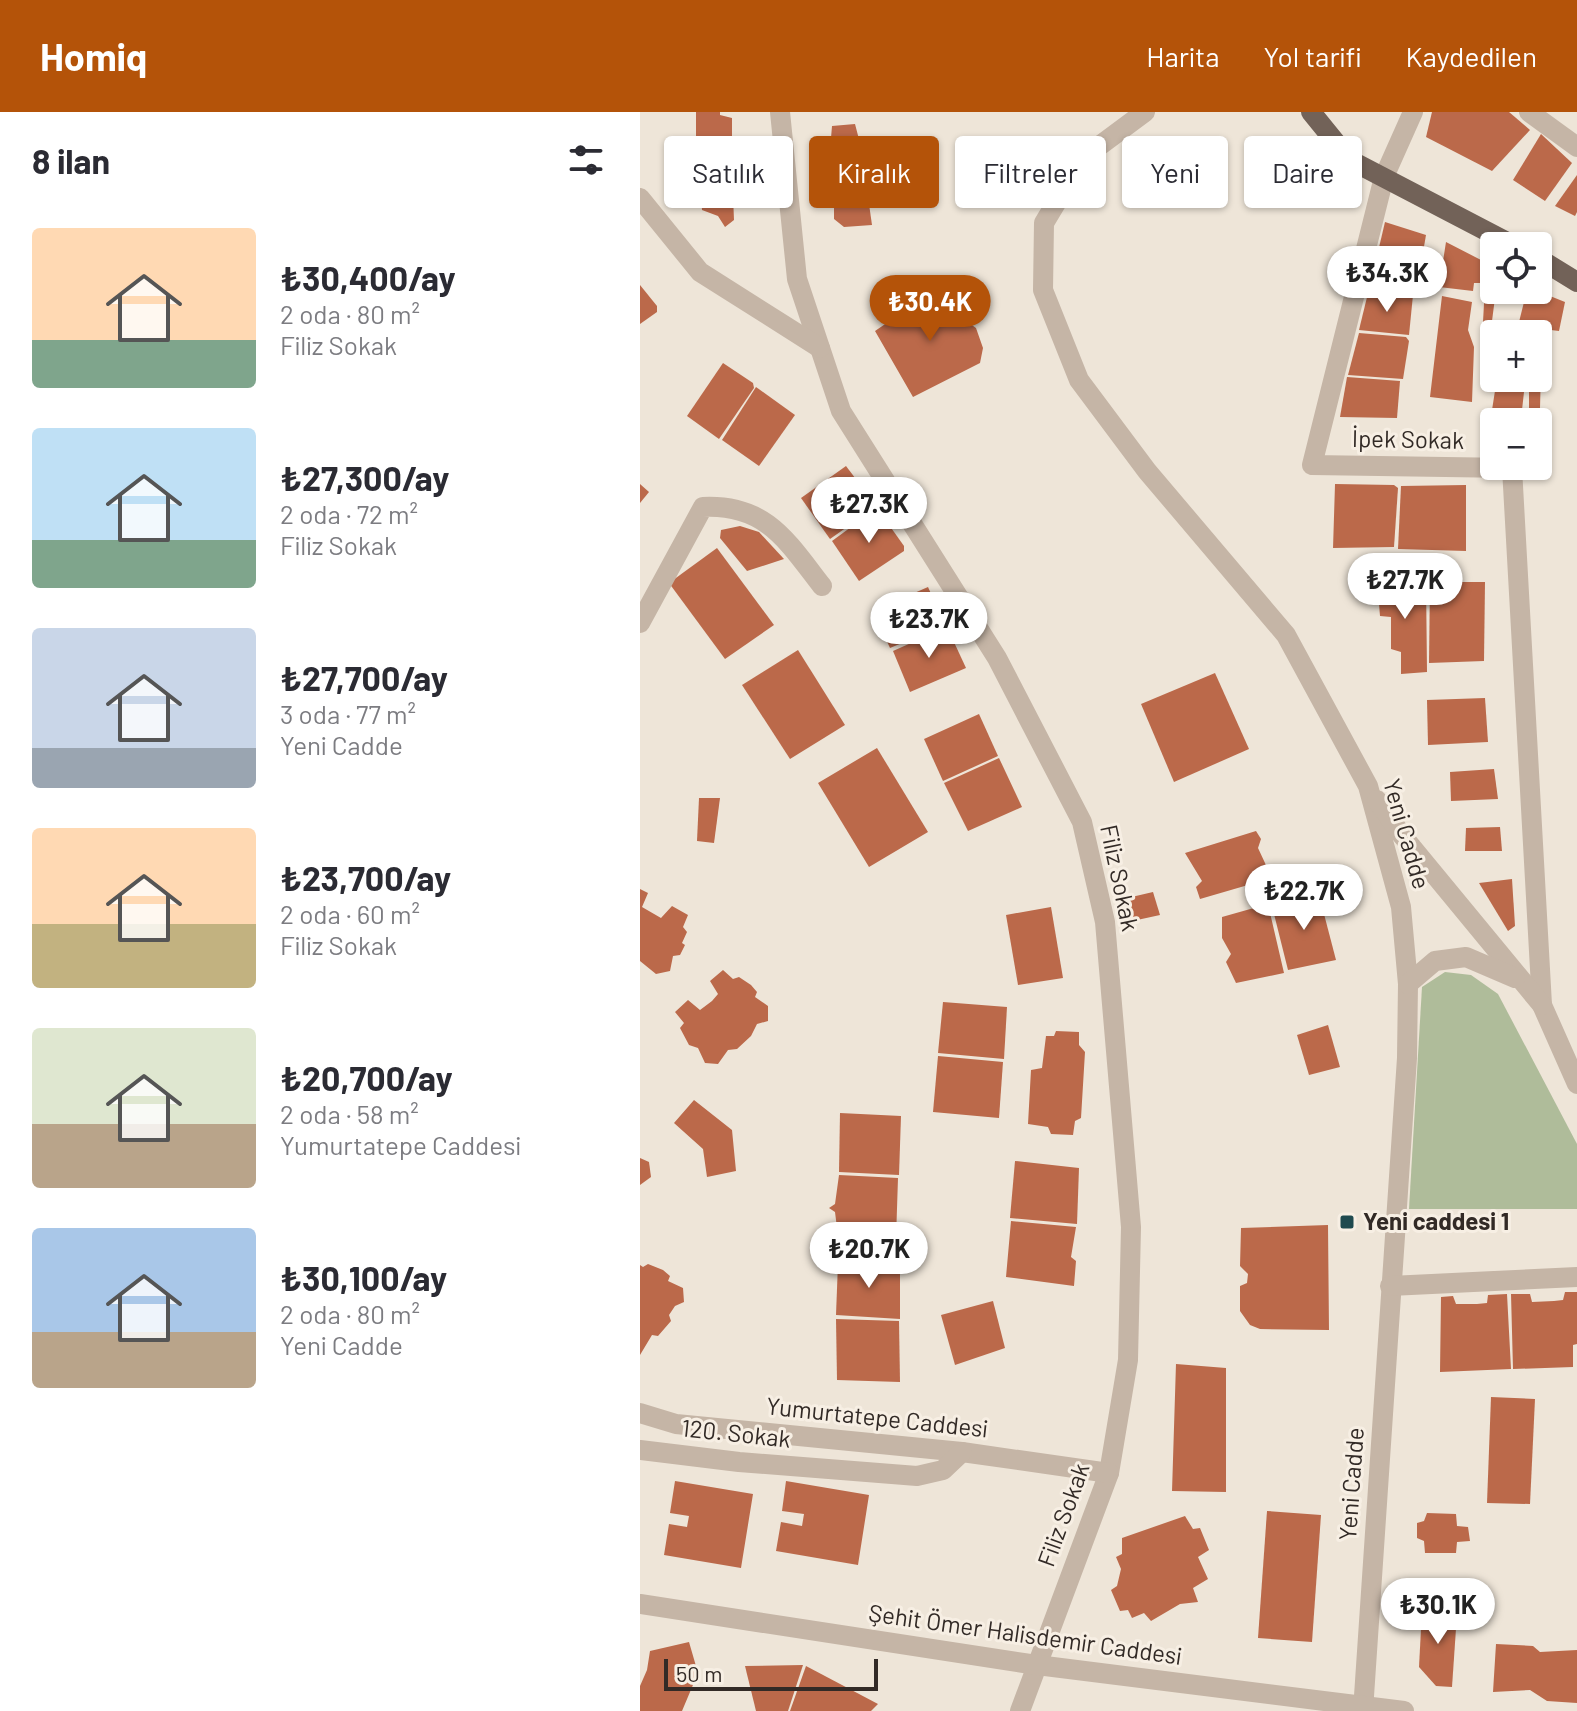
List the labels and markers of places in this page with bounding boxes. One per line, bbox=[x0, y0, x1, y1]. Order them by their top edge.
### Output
pin: ₺34.3K bbox=[1322, 246, 1452, 314]
pin: ₺30.4K bbox=[865, 275, 995, 343]
pin: ₺27.3K bbox=[804, 477, 934, 545]
pin: ₺27.7K bbox=[1340, 553, 1470, 621]
pin: ₺23.7K bbox=[864, 592, 994, 660]
pin: ₺22.7K bbox=[1239, 864, 1369, 932]
place label: Yeni caddesi 1 bbox=[1363, 1206, 1509, 1235]
marker: Yeni caddesi 1 bbox=[1338, 1213, 1356, 1231]
pin: ₺20.7K bbox=[804, 1222, 934, 1290]
pin: ₺30.1K bbox=[1373, 1578, 1503, 1646]

